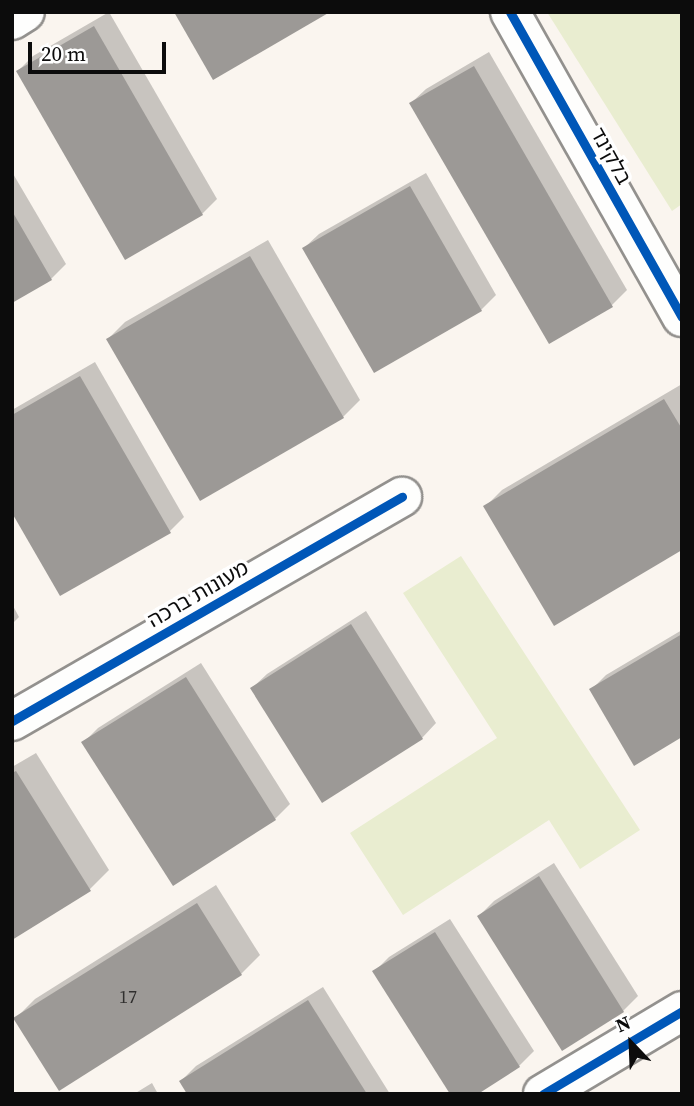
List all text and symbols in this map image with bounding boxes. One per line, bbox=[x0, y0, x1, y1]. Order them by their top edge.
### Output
scale bar bbox=[32, 28, 170, 72]
text: 20 m bbox=[41, 39, 86, 68]
street label: בלקינד bbox=[585, 123, 637, 189]
street label: מעונות ברכה bbox=[143, 555, 253, 633]
house number: 17 bbox=[119, 986, 137, 1008]
north arrow bbox=[596, 1008, 666, 1078]
text: N bbox=[611, 1009, 634, 1038]

